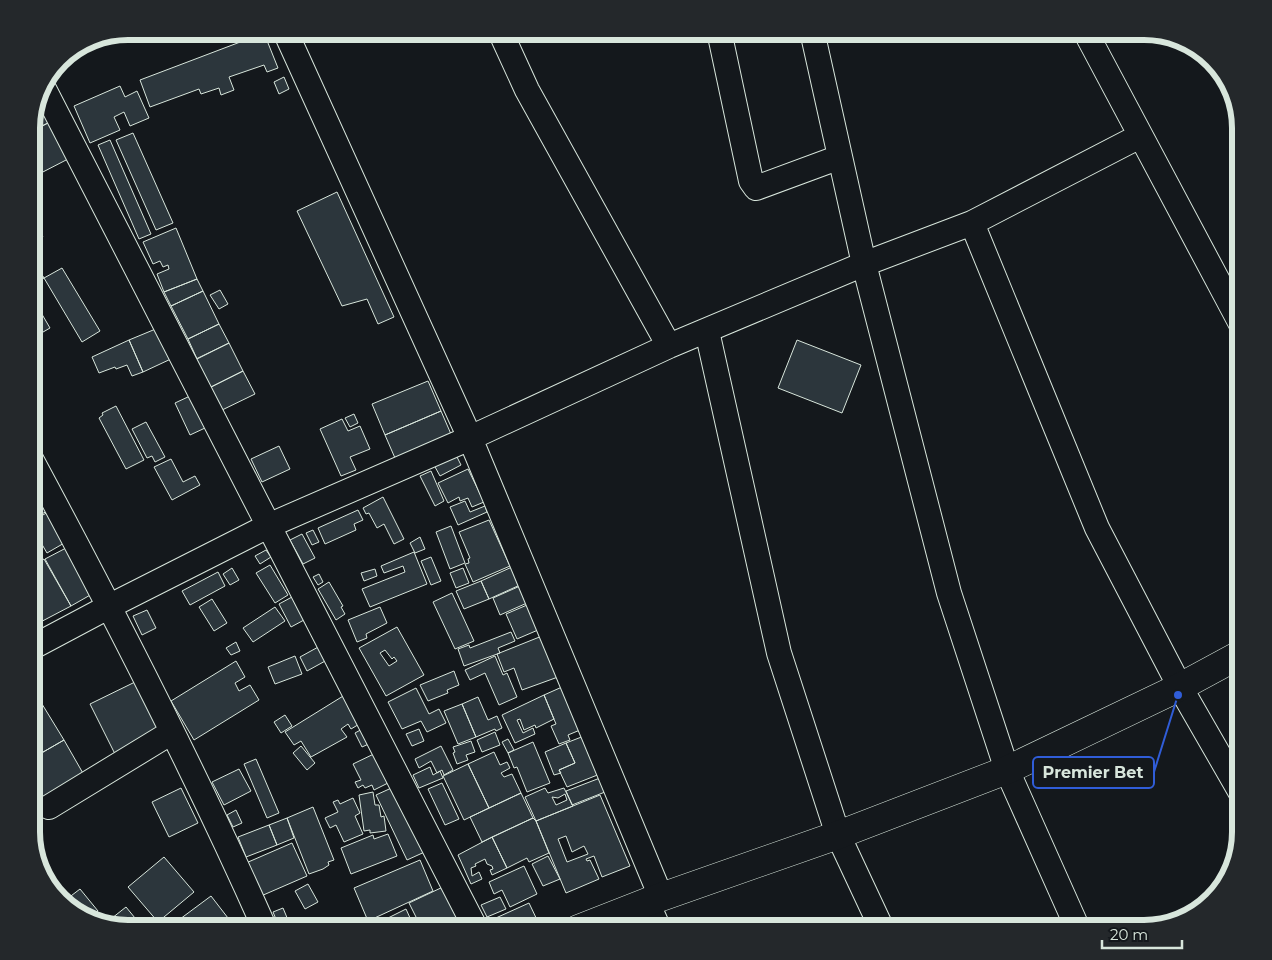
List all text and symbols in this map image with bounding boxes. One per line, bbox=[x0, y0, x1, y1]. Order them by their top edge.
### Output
callout: Premier Bet bbox=[1033, 757, 1154, 788]
text: Premier Bet bbox=[1043, 763, 1143, 782]
scale bar bbox=[1102, 918, 1182, 950]
text: 20 m bbox=[1110, 925, 1148, 944]

